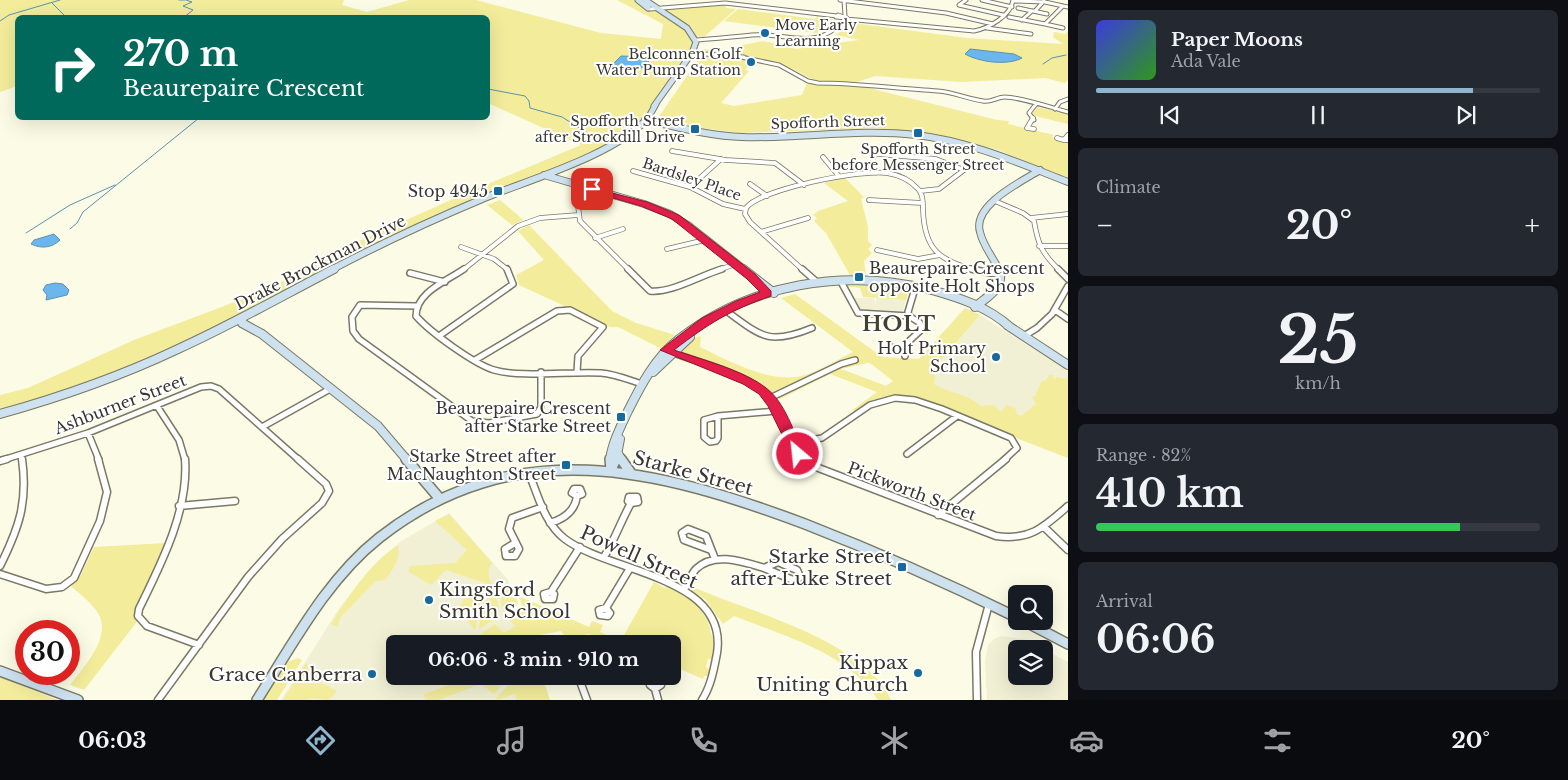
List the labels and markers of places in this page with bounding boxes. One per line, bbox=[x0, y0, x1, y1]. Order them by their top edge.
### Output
place label: Move Early Learning bbox=[775, 16, 857, 50]
marker: Move Early Learning bbox=[759, 27, 771, 39]
place label: Belconnen Golf Water Pump Station bbox=[595, 45, 743, 79]
marker: Belconnen Golf Water Pump Station bbox=[745, 56, 757, 68]
place label: Spofforth Street after Strockdill Drive bbox=[535, 112, 686, 146]
marker: Spofforth Street after Strockdill Drive bbox=[689, 123, 701, 135]
marker: Spofforth Street before Messenger Street bbox=[912, 127, 924, 139]
place label: Spofforth Street before Messenger Street bbox=[831, 140, 1005, 174]
pin bbox=[571, 168, 613, 210]
place label: Stop 4945 bbox=[408, 181, 488, 201]
marker: Stop 4945 bbox=[492, 185, 504, 197]
place label: Beaurepaire Crescent opposite Holt Shops bbox=[869, 258, 1045, 296]
marker: Beaurepaire Crescent opposite Holt Shops bbox=[853, 271, 865, 283]
place label: Holt Primary School bbox=[877, 338, 987, 376]
marker: Holt Primary School bbox=[990, 351, 1002, 363]
place label: Beaurepaire Crescent after Starke Street bbox=[435, 398, 611, 436]
marker: Beaurepaire Crescent after Starke Street bbox=[615, 411, 627, 423]
place label: Starke Street after MacNaughton Street bbox=[387, 446, 556, 484]
marker: Starke Street after MacNaughton Street bbox=[560, 459, 572, 471]
place label: Starke Street after Luke Street bbox=[731, 545, 893, 590]
marker: Starke Street after Luke Street bbox=[896, 561, 908, 573]
place label: Kingsford Smith School bbox=[439, 578, 570, 623]
marker: Kingsford Smith School bbox=[423, 594, 435, 606]
place label: Kippax Uniting Church bbox=[756, 651, 908, 696]
place label: Grace Canberra bbox=[209, 663, 362, 686]
marker: Kippax Uniting Church bbox=[912, 667, 924, 679]
marker: Grace Canberra bbox=[366, 668, 378, 680]

